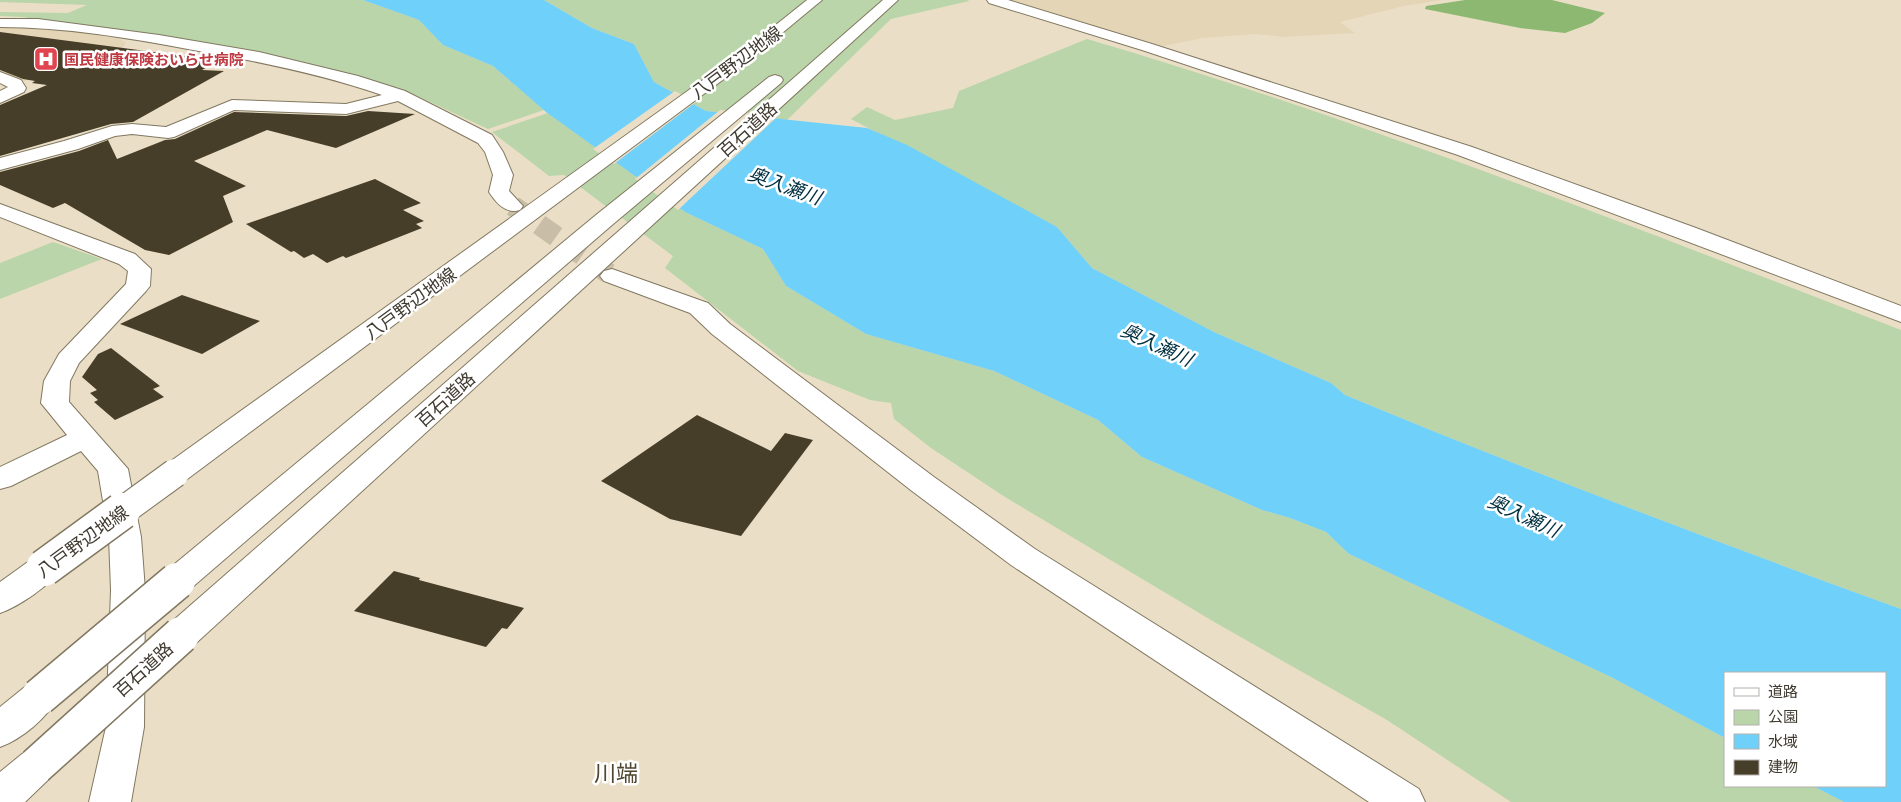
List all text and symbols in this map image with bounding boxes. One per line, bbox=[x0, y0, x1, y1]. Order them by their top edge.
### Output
street label: 八戸野辺地線 bbox=[686, 21, 786, 103]
hospital icon: 国民健康保険おいらせ病院 bbox=[33, 46, 59, 72]
place label: 国民健康保険おいらせ病院 bbox=[64, 50, 244, 68]
street label: 百石道路 bbox=[713, 97, 781, 161]
water label: 奥入瀬川 bbox=[745, 161, 827, 209]
street label: 八戸野辺地線 bbox=[360, 262, 460, 344]
water label: 奥入瀬川 bbox=[1118, 318, 1198, 371]
street label: 百石道路 bbox=[411, 367, 479, 431]
water label: 奥入瀬川 bbox=[1485, 489, 1565, 542]
street label: 八戸野辺地線 bbox=[32, 500, 132, 582]
street label: 百石道路 bbox=[109, 637, 177, 701]
legend bbox=[1724, 672, 1886, 787]
text: 道路 bbox=[1768, 682, 1798, 700]
text: 公園 bbox=[1768, 707, 1798, 725]
text: 水域 bbox=[1768, 732, 1798, 750]
text: 建物 bbox=[1768, 757, 1798, 775]
district label: 川端 bbox=[594, 759, 638, 786]

